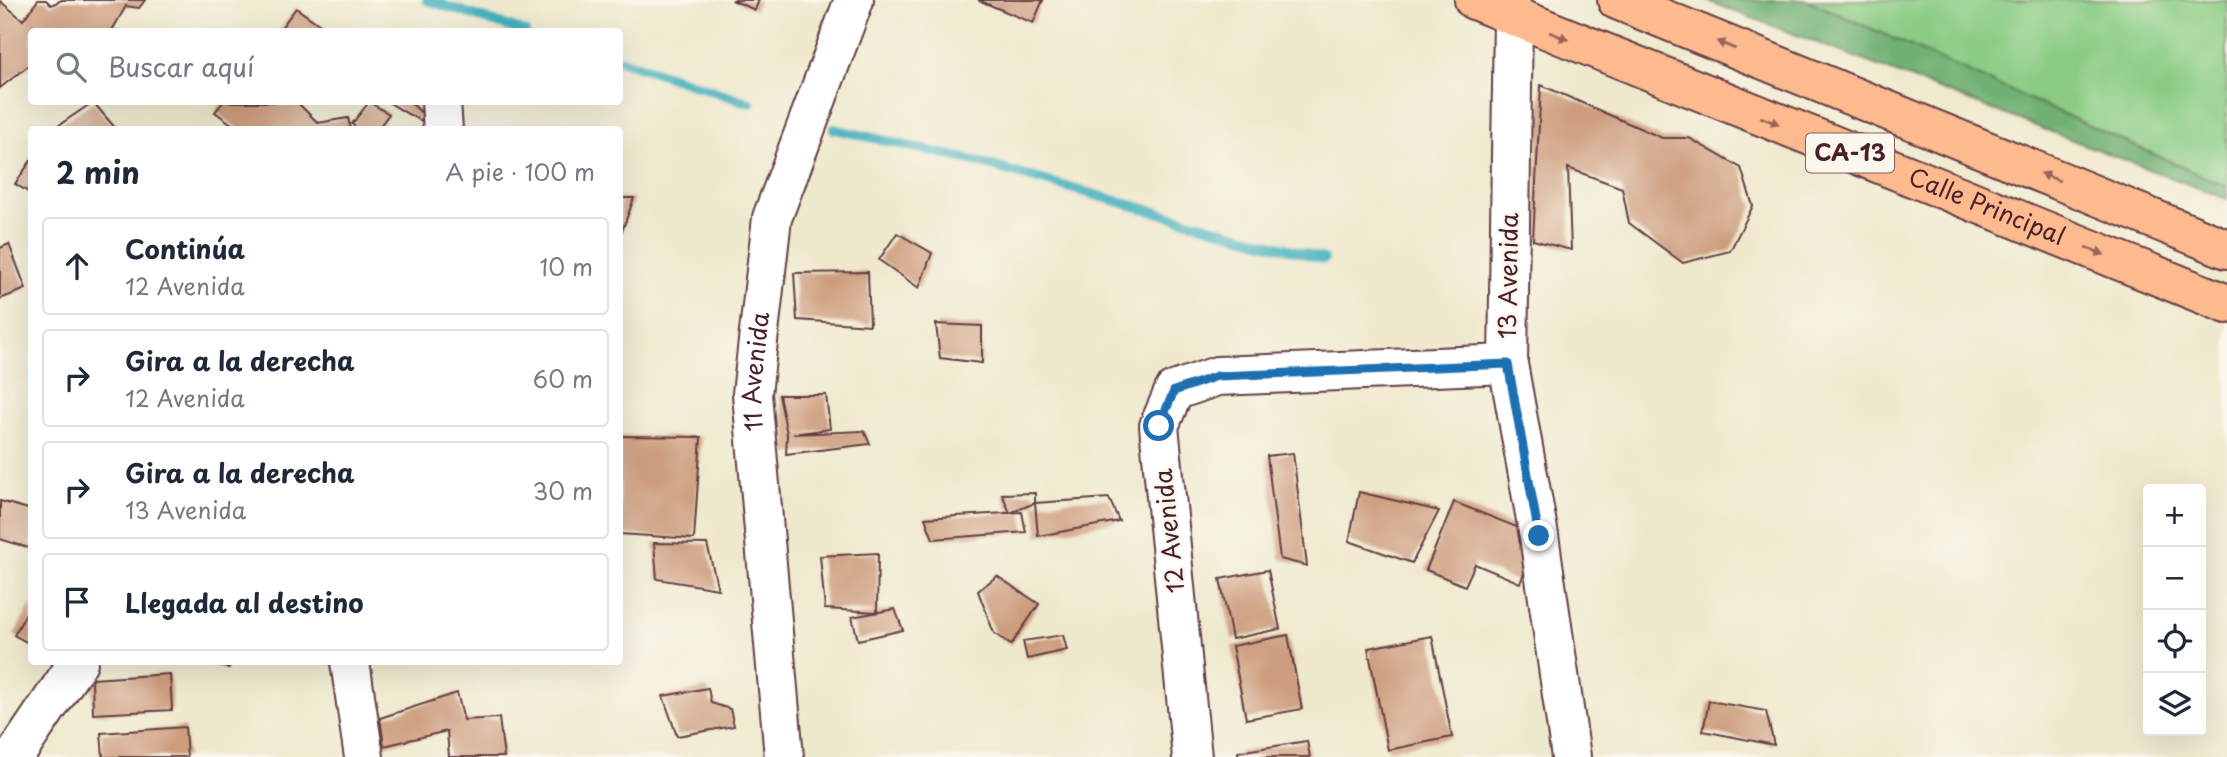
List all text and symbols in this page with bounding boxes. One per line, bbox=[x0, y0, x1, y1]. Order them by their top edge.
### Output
search box bbox=[28, 28, 623, 105]
one-way arrow bbox=[1549, 31, 1570, 42]
one-way arrow bbox=[1716, 39, 1737, 50]
text: Buscar aquí bbox=[108, 47, 254, 86]
icon: search bbox=[52, 48, 90, 86]
one-way arrow bbox=[1760, 115, 1781, 126]
road number: CA-13 bbox=[1806, 134, 1894, 172]
text: 2 min bbox=[56, 149, 140, 194]
text: A pie · 100 m bbox=[445, 154, 595, 189]
street label: Calle Principal bbox=[1904, 157, 2071, 253]
one-way arrow bbox=[2040, 171, 2061, 182]
street label: 13 Avenida bbox=[1488, 212, 1526, 339]
text: Continúa bbox=[125, 229, 245, 268]
one-way arrow bbox=[2085, 246, 2106, 257]
icon: ahead bbox=[58, 247, 96, 285]
text: 10 m bbox=[539, 249, 593, 284]
text: 12 Avenida bbox=[125, 268, 245, 303]
street label: 11 Avenida bbox=[731, 310, 777, 433]
text: Gira a la derecha bbox=[125, 341, 355, 380]
icon: right bbox=[58, 359, 96, 397]
text: 60 m bbox=[533, 361, 593, 396]
text: 12 Avenida bbox=[125, 380, 245, 415]
route start bbox=[1143, 410, 1174, 441]
text: Gira a la derecha bbox=[125, 453, 355, 492]
street label: 12 Avenida bbox=[1144, 467, 1192, 595]
icon: right bbox=[58, 471, 96, 509]
text: 30 m bbox=[532, 473, 593, 508]
map controls bbox=[2143, 484, 2206, 736]
button: + bbox=[2143, 484, 2206, 547]
text: 13 Avenida bbox=[125, 492, 246, 527]
route end bbox=[1523, 520, 1554, 551]
button: − bbox=[2143, 547, 2206, 610]
icon: arrive bbox=[58, 583, 96, 621]
text: Llegada al destino bbox=[125, 583, 364, 622]
button: locate bbox=[2143, 610, 2206, 673]
button: layers bbox=[2143, 673, 2206, 736]

